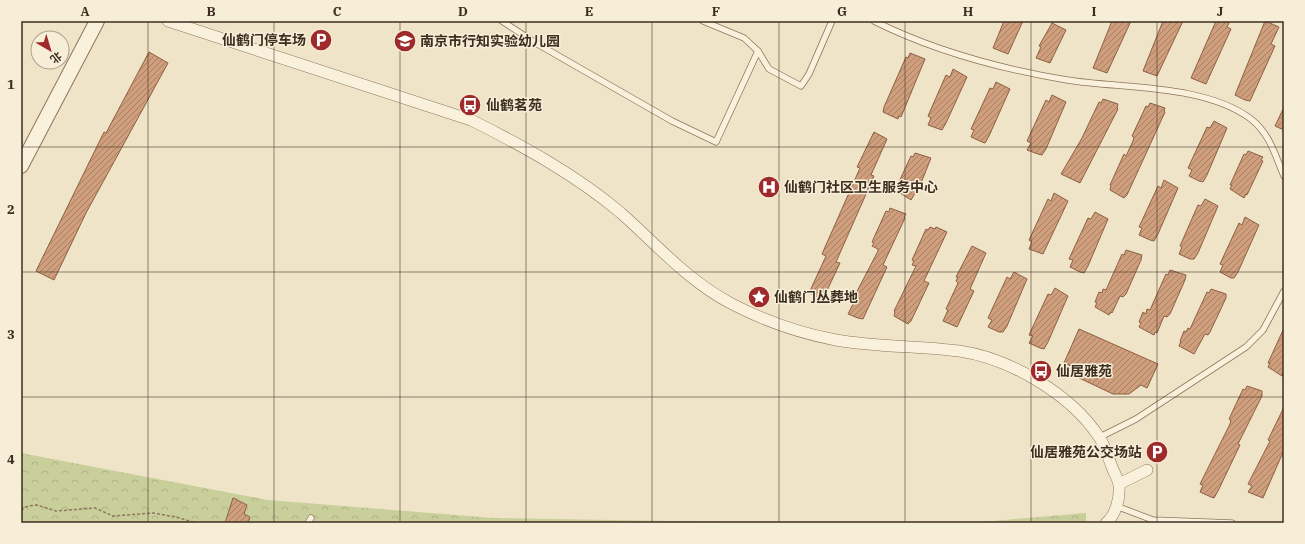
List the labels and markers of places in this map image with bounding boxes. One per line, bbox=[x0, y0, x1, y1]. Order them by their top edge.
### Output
parking icon: 仙鹤门停车场 bbox=[308, 27, 334, 53]
school or university icon: 南京市行知实验幼儿园 bbox=[392, 28, 418, 54]
place label: 仙鹤门停车场 bbox=[222, 31, 306, 49]
place label: 南京市行知实验幼儿园 bbox=[420, 32, 560, 50]
bus stop icon: 仙鹤茗苑 bbox=[457, 92, 483, 118]
place label: 仙鹤茗苑 bbox=[486, 96, 542, 114]
hospital icon: 仙鹤门社区卫生服务中心 bbox=[756, 174, 782, 200]
place label: 仙鹤门社区卫生服务中心 bbox=[784, 178, 938, 196]
place icon: 仙鹤门丛葬地 bbox=[746, 284, 772, 310]
place label: 仙鹤门丛葬地 bbox=[774, 288, 858, 306]
bus stop icon: 仙居雅苑 bbox=[1028, 358, 1054, 384]
place label: 仙居雅苑 bbox=[1056, 362, 1112, 380]
parking icon: 仙居雅苑公交场站 bbox=[1144, 439, 1170, 465]
place label: 仙居雅苑公交场站 bbox=[1030, 443, 1142, 461]

